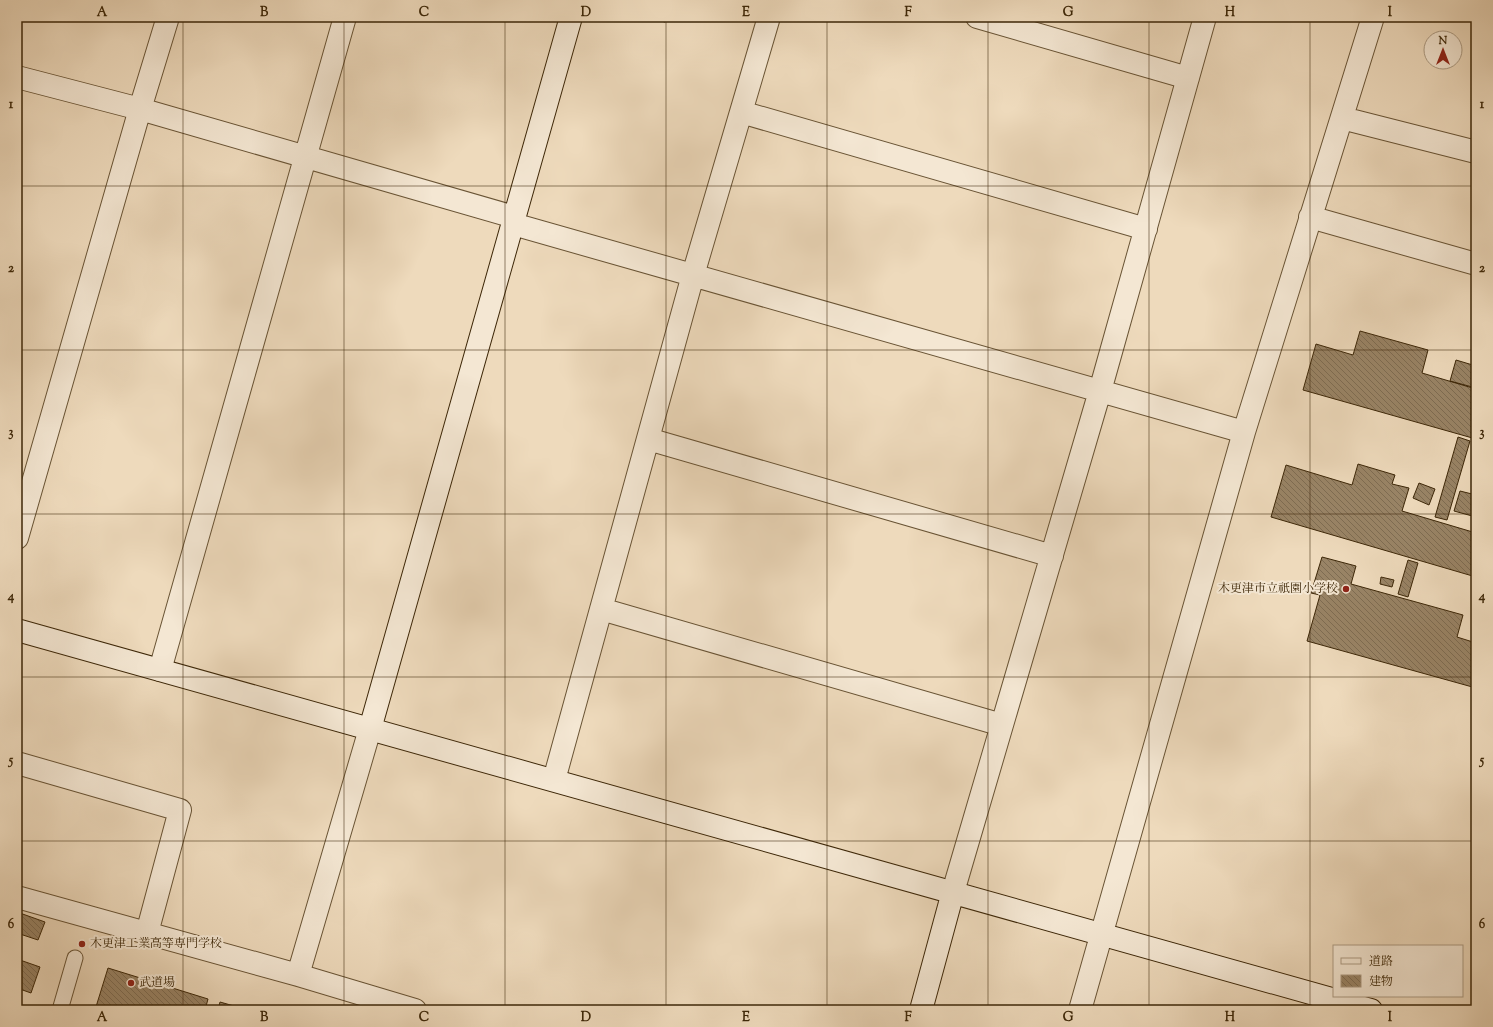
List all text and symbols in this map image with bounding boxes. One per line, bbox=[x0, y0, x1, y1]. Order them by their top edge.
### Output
text: A bbox=[97, 4, 108, 22]
text: B bbox=[260, 4, 269, 22]
text: C bbox=[419, 4, 429, 22]
text: D bbox=[581, 4, 591, 22]
text: E bbox=[742, 4, 750, 22]
text: F bbox=[904, 4, 912, 22]
text: G bbox=[1063, 4, 1074, 22]
text: H bbox=[1225, 4, 1236, 22]
text: I bbox=[1388, 4, 1393, 22]
north arrow bbox=[1423, 30, 1463, 70]
text: N bbox=[1438, 33, 1448, 49]
text: 1 bbox=[9, 96, 14, 114]
text: 1 bbox=[1480, 96, 1485, 114]
text: 2 bbox=[8, 260, 15, 278]
text: 2 bbox=[1479, 260, 1486, 278]
text: 3 bbox=[8, 424, 14, 442]
text: 3 bbox=[1479, 424, 1485, 442]
place label: 木更津市立祇園小学校 bbox=[1218, 580, 1338, 598]
marker: 木更津市立祇園小学校 bbox=[1341, 584, 1351, 594]
text: 4 bbox=[7, 588, 15, 606]
text: 4 bbox=[1478, 588, 1486, 606]
text: 5 bbox=[8, 752, 14, 770]
text: 5 bbox=[1479, 752, 1485, 770]
text: 6 bbox=[8, 916, 15, 934]
text: 6 bbox=[1479, 916, 1486, 934]
place label: 木更津工業高等専門学校 bbox=[90, 935, 222, 953]
marker: 木更津工業高等専門学校 bbox=[77, 939, 87, 949]
legend bbox=[1333, 945, 1463, 997]
text: 道路 bbox=[1369, 953, 1393, 971]
text: 建物 bbox=[1369, 973, 1393, 991]
place label: 武道場 bbox=[139, 974, 175, 992]
marker: 武道場 bbox=[126, 978, 136, 988]
text: A bbox=[97, 1009, 108, 1027]
text: B bbox=[260, 1009, 269, 1027]
text: C bbox=[419, 1009, 429, 1027]
text: D bbox=[581, 1009, 591, 1027]
text: E bbox=[742, 1009, 750, 1027]
text: F bbox=[904, 1009, 912, 1027]
text: G bbox=[1063, 1009, 1074, 1027]
text: H bbox=[1225, 1009, 1236, 1027]
text: I bbox=[1388, 1009, 1393, 1027]

